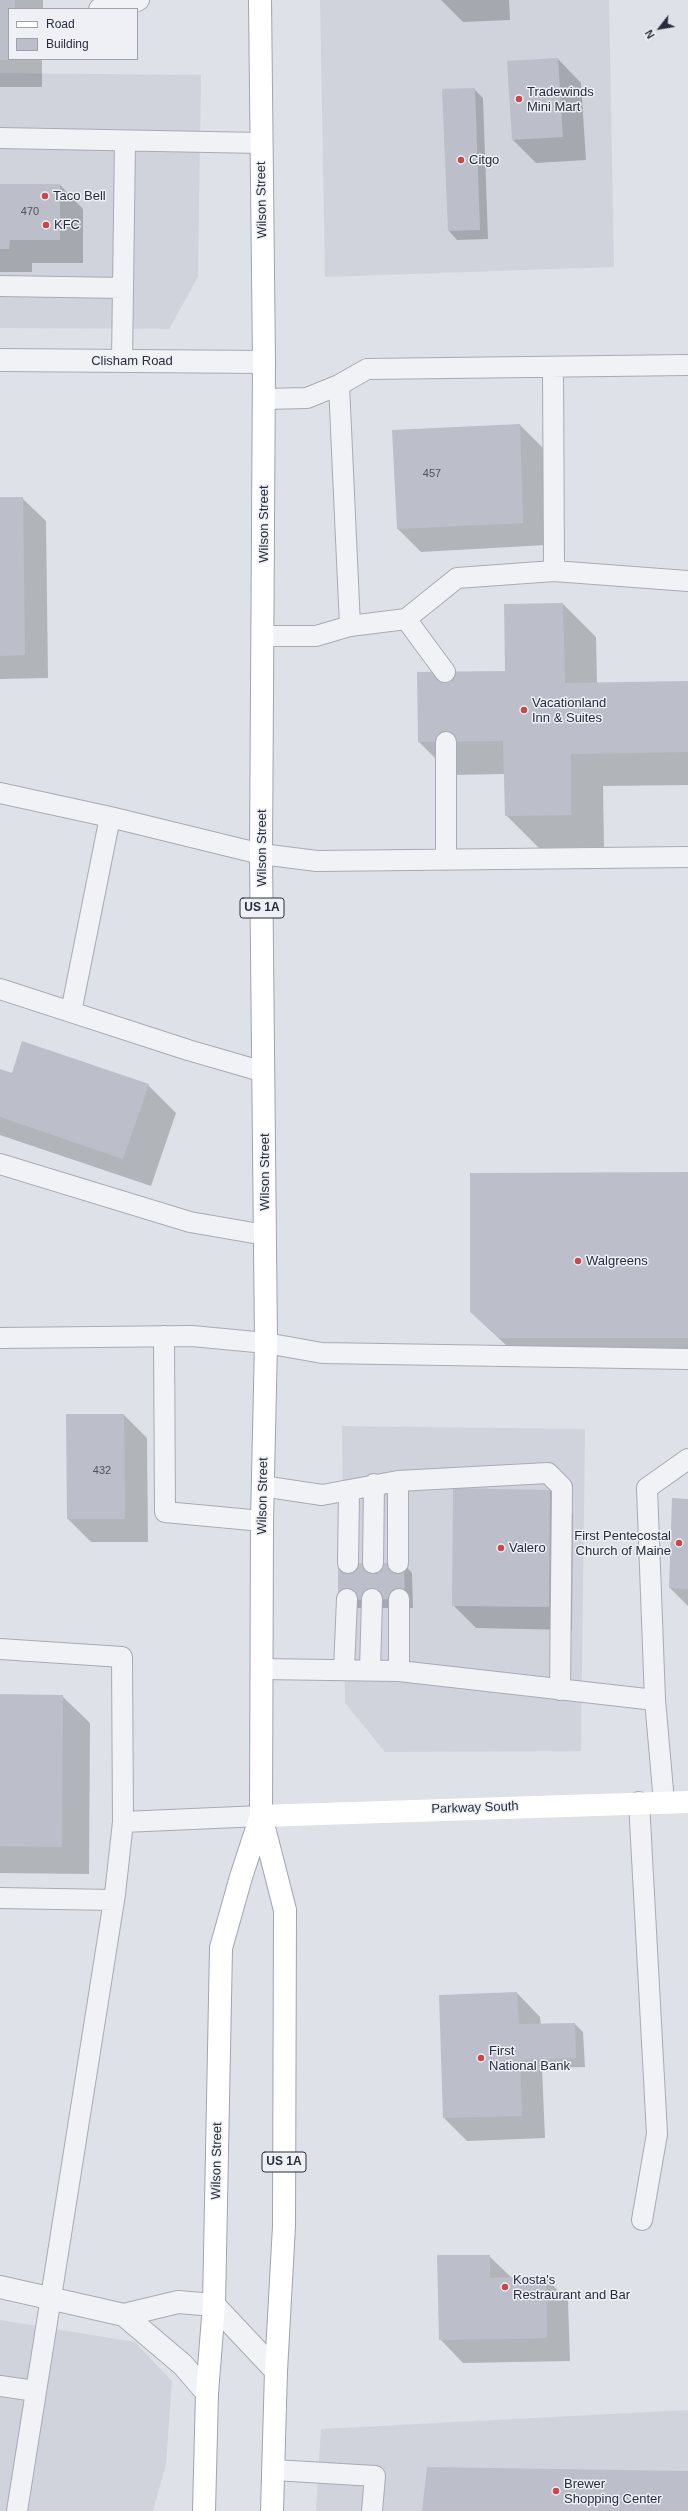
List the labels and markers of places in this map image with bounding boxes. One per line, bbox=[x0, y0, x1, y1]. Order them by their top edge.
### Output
place label: Tradewinds Mini Mart bbox=[527, 84, 594, 115]
marker: Tradewinds Mini Mart bbox=[514, 94, 524, 104]
place label: Citgo bbox=[469, 152, 499, 168]
marker: Citgo bbox=[456, 155, 466, 165]
place label: Taco Bell bbox=[53, 188, 106, 204]
marker: Taco Bell bbox=[40, 191, 50, 201]
place label: KFC bbox=[54, 217, 80, 233]
marker: KFC bbox=[41, 220, 51, 230]
place label: Vacationland Inn & Suites bbox=[532, 695, 606, 726]
marker: Vacationland Inn & Suites bbox=[519, 705, 529, 715]
place label: Walgreens bbox=[586, 1253, 648, 1269]
marker: Walgreens bbox=[573, 1256, 583, 1266]
place label: First Pentecostal Church of Maine bbox=[574, 1528, 671, 1559]
marker: First Pentecostal Church of Maine bbox=[674, 1538, 684, 1548]
place label: Valero bbox=[509, 1540, 546, 1556]
marker: Valero bbox=[496, 1543, 506, 1553]
place label: First National Bank bbox=[489, 2043, 570, 2074]
marker: First National Bank bbox=[476, 2053, 486, 2063]
place label: Kosta's Restraurant and Bar bbox=[513, 2272, 630, 2303]
marker: Kosta's Restraurant and Bar bbox=[500, 2282, 510, 2292]
place label: Brewer Shopping Center bbox=[564, 2476, 662, 2507]
marker: Brewer Shopping Center bbox=[551, 2486, 561, 2496]

